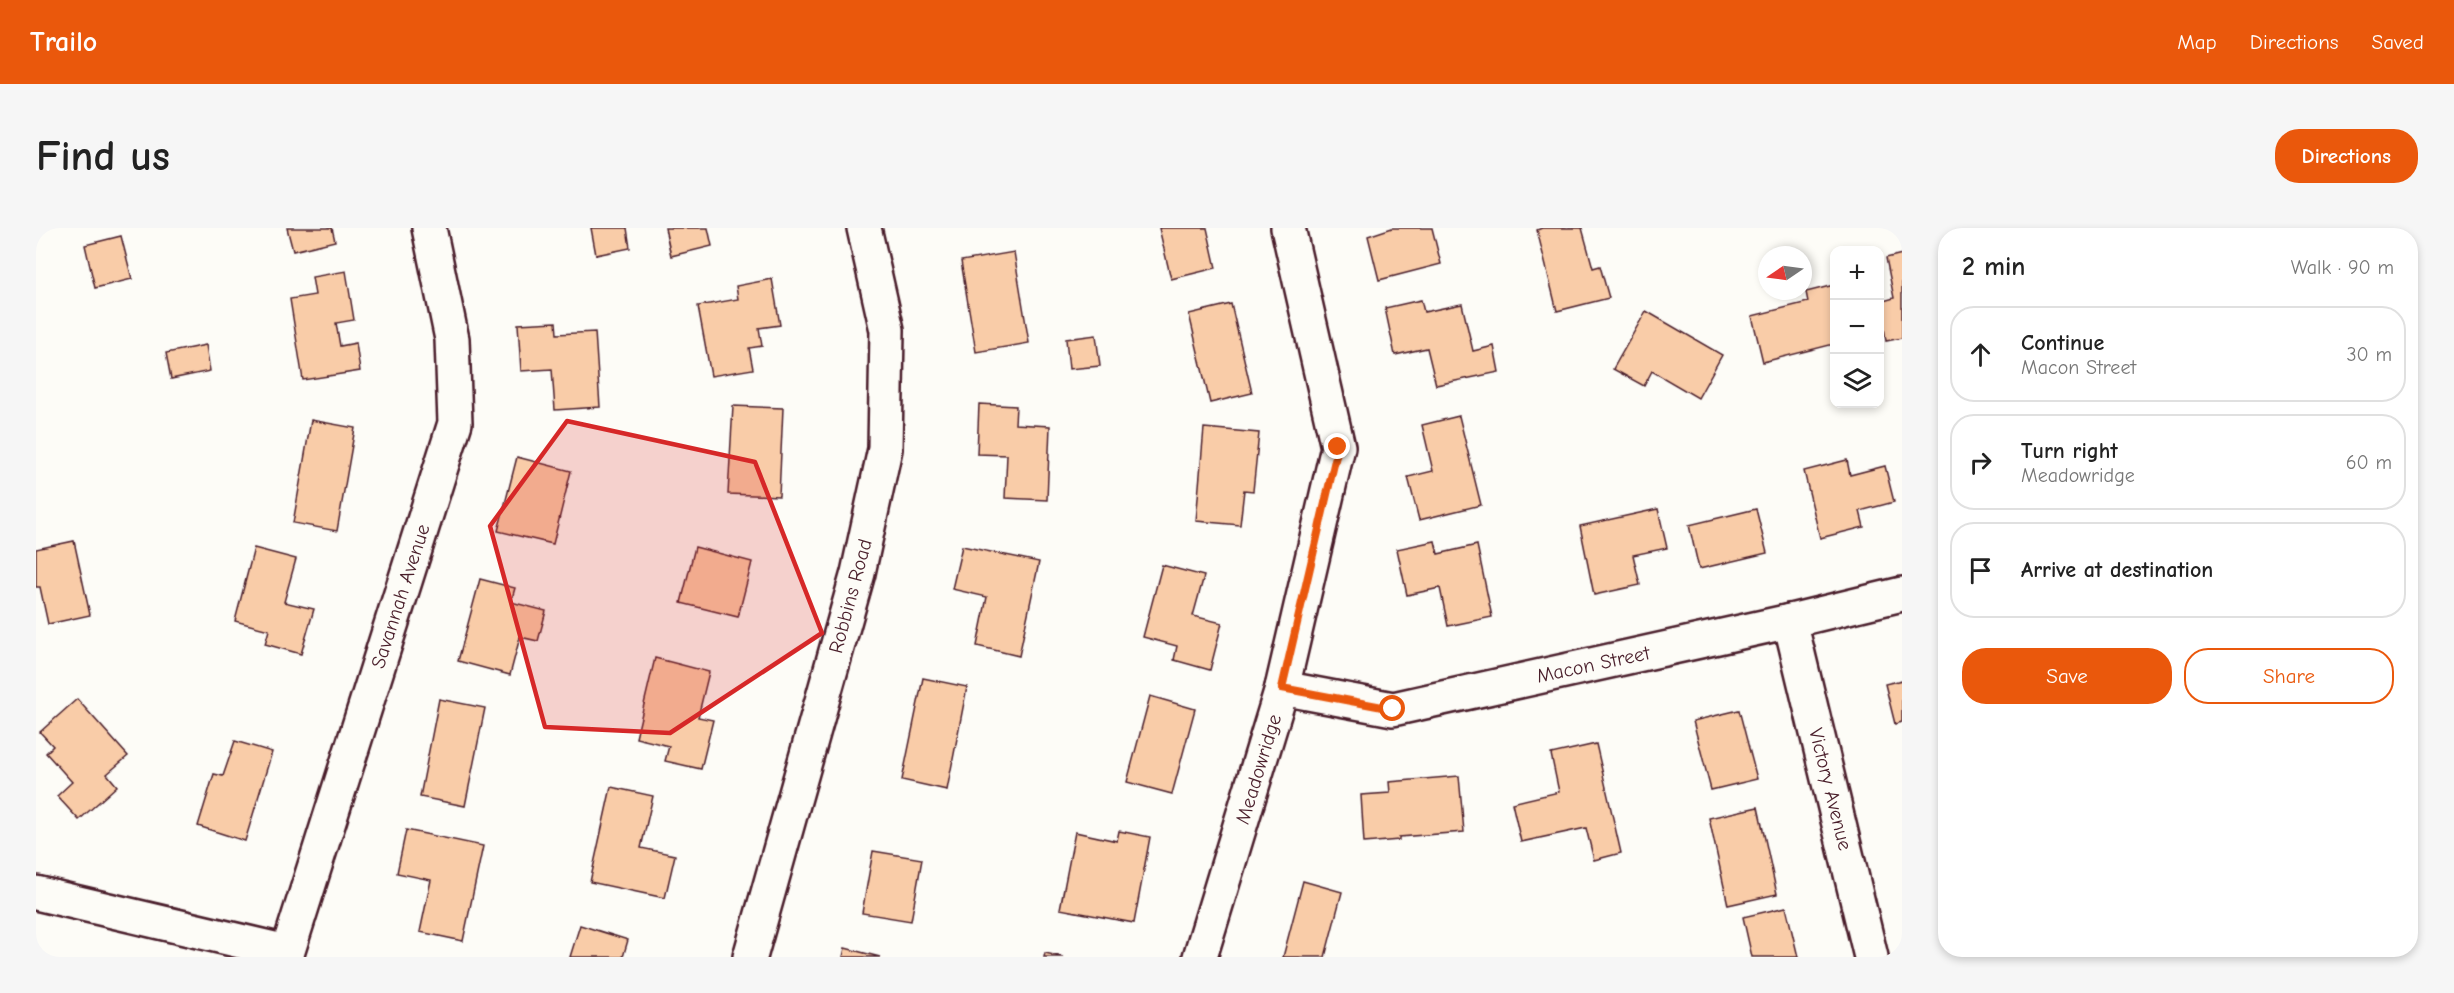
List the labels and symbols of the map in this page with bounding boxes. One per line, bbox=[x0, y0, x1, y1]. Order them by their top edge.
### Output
north arrow bbox=[1758, 246, 1812, 300]
route end bbox=[1324, 433, 1350, 459]
street label: Savannah Avenue bbox=[366, 521, 435, 671]
street label: Robbins Road bbox=[824, 536, 877, 656]
street label: Macon Street bbox=[1534, 641, 1653, 688]
route start bbox=[1379, 695, 1405, 721]
street label: Meadowridge bbox=[1231, 711, 1286, 827]
street label: Victory Avenue bbox=[1804, 726, 1857, 853]

